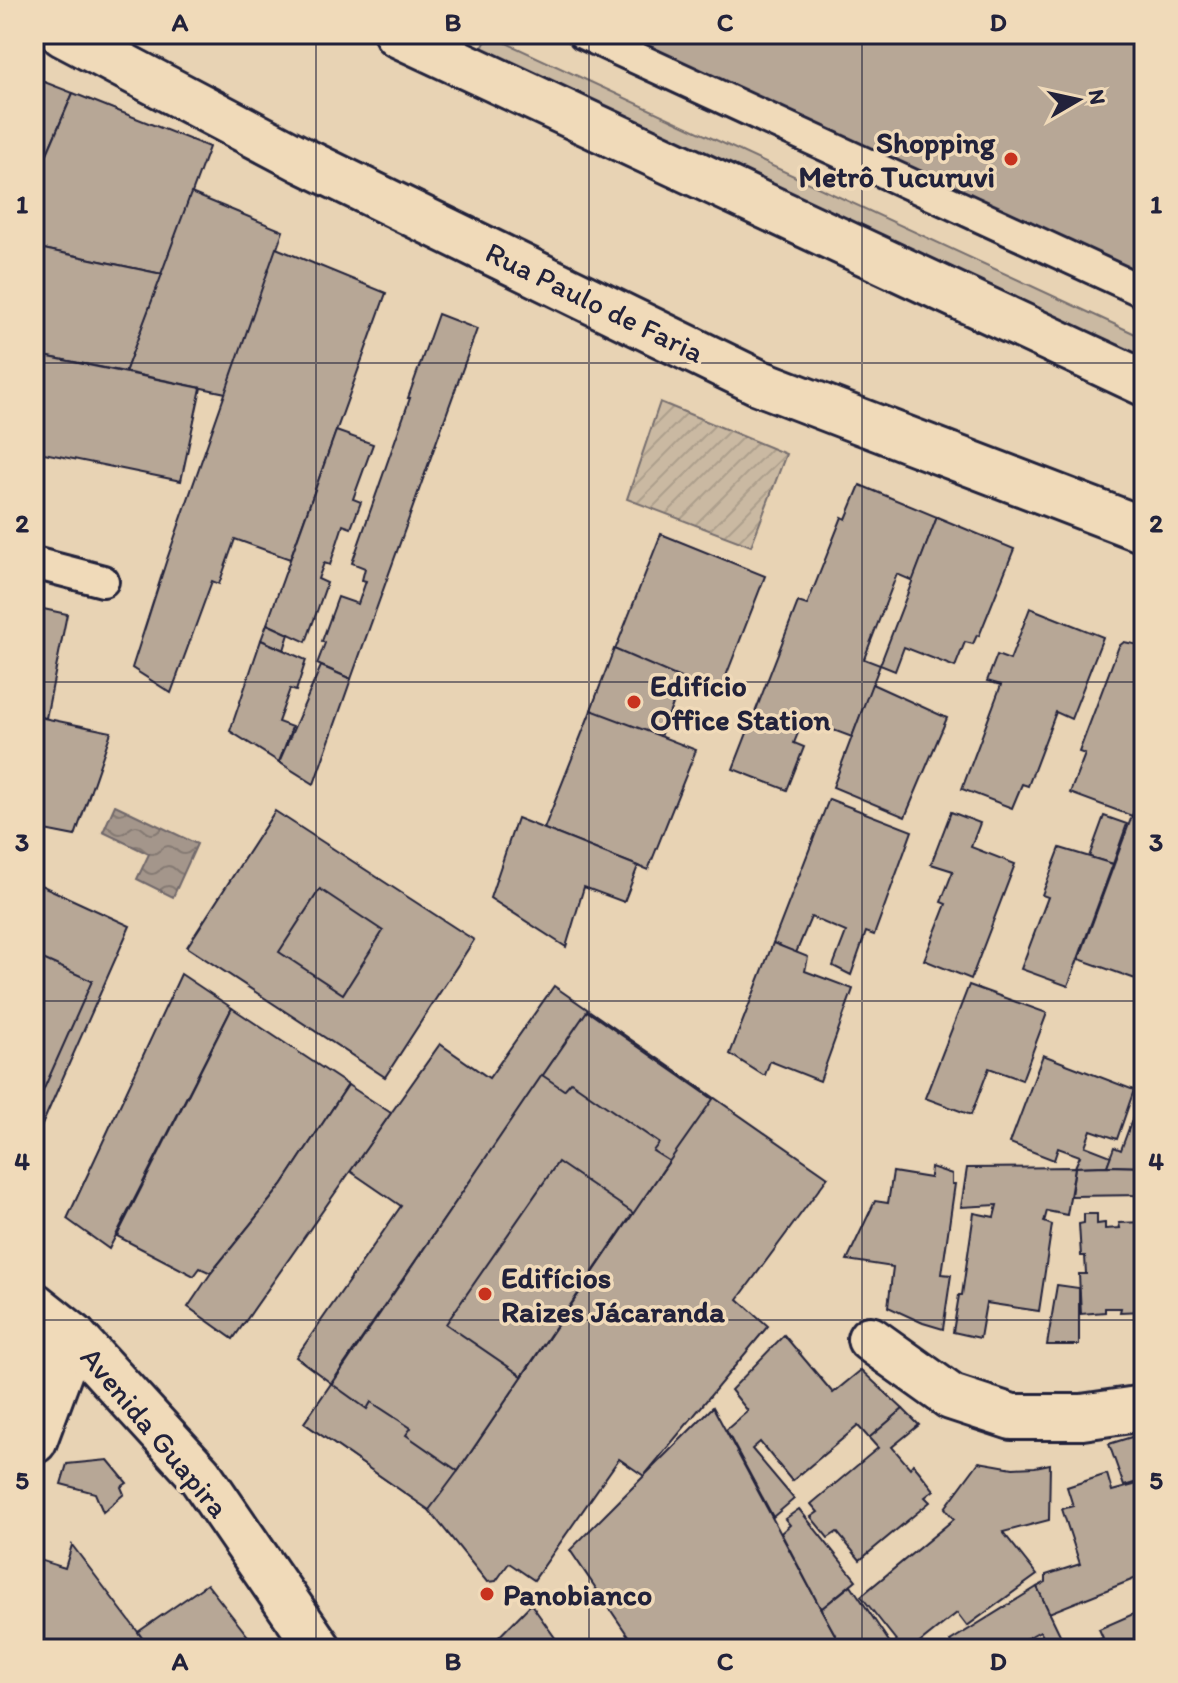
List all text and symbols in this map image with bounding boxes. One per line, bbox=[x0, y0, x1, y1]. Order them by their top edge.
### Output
text: A bbox=[171, 6, 189, 38]
text: B bbox=[445, 6, 462, 38]
text: C bbox=[717, 6, 734, 38]
text: D bbox=[989, 6, 1007, 38]
north arrow bbox=[1038, 60, 1118, 140]
text: N bbox=[1083, 87, 1112, 106]
place label: Shopping Metrô Tucuruvi bbox=[798, 124, 996, 195]
marker: Shopping Metrô Tucuruvi bbox=[1002, 150, 1020, 168]
text: 1 bbox=[16, 188, 28, 220]
text: 1 bbox=[1150, 188, 1162, 220]
street label: Rua Paulo de Faria bbox=[480, 233, 711, 371]
text: 2 bbox=[15, 507, 29, 539]
text: 2 bbox=[1149, 507, 1163, 539]
place label: Edifício Office Station bbox=[650, 667, 830, 738]
marker: Edifício Office Station bbox=[625, 693, 643, 711]
text: 3 bbox=[15, 826, 29, 858]
text: 3 bbox=[1149, 826, 1163, 858]
text: 4 bbox=[14, 1145, 30, 1177]
text: 4 bbox=[1148, 1145, 1164, 1177]
place label: Edifícios Raizes Jácaranda bbox=[501, 1259, 725, 1330]
marker: Edifícios Raizes Jácaranda bbox=[476, 1285, 494, 1303]
street label: Avenida Guapira bbox=[73, 1339, 237, 1525]
text: 5 bbox=[15, 1464, 29, 1496]
text: 5 bbox=[1149, 1464, 1163, 1496]
place label: Panobianco bbox=[503, 1576, 652, 1613]
marker: Panobianco bbox=[478, 1585, 496, 1603]
text: A bbox=[171, 1645, 189, 1677]
text: B bbox=[445, 1645, 462, 1677]
text: C bbox=[717, 1645, 734, 1677]
text: D bbox=[989, 1645, 1007, 1677]

